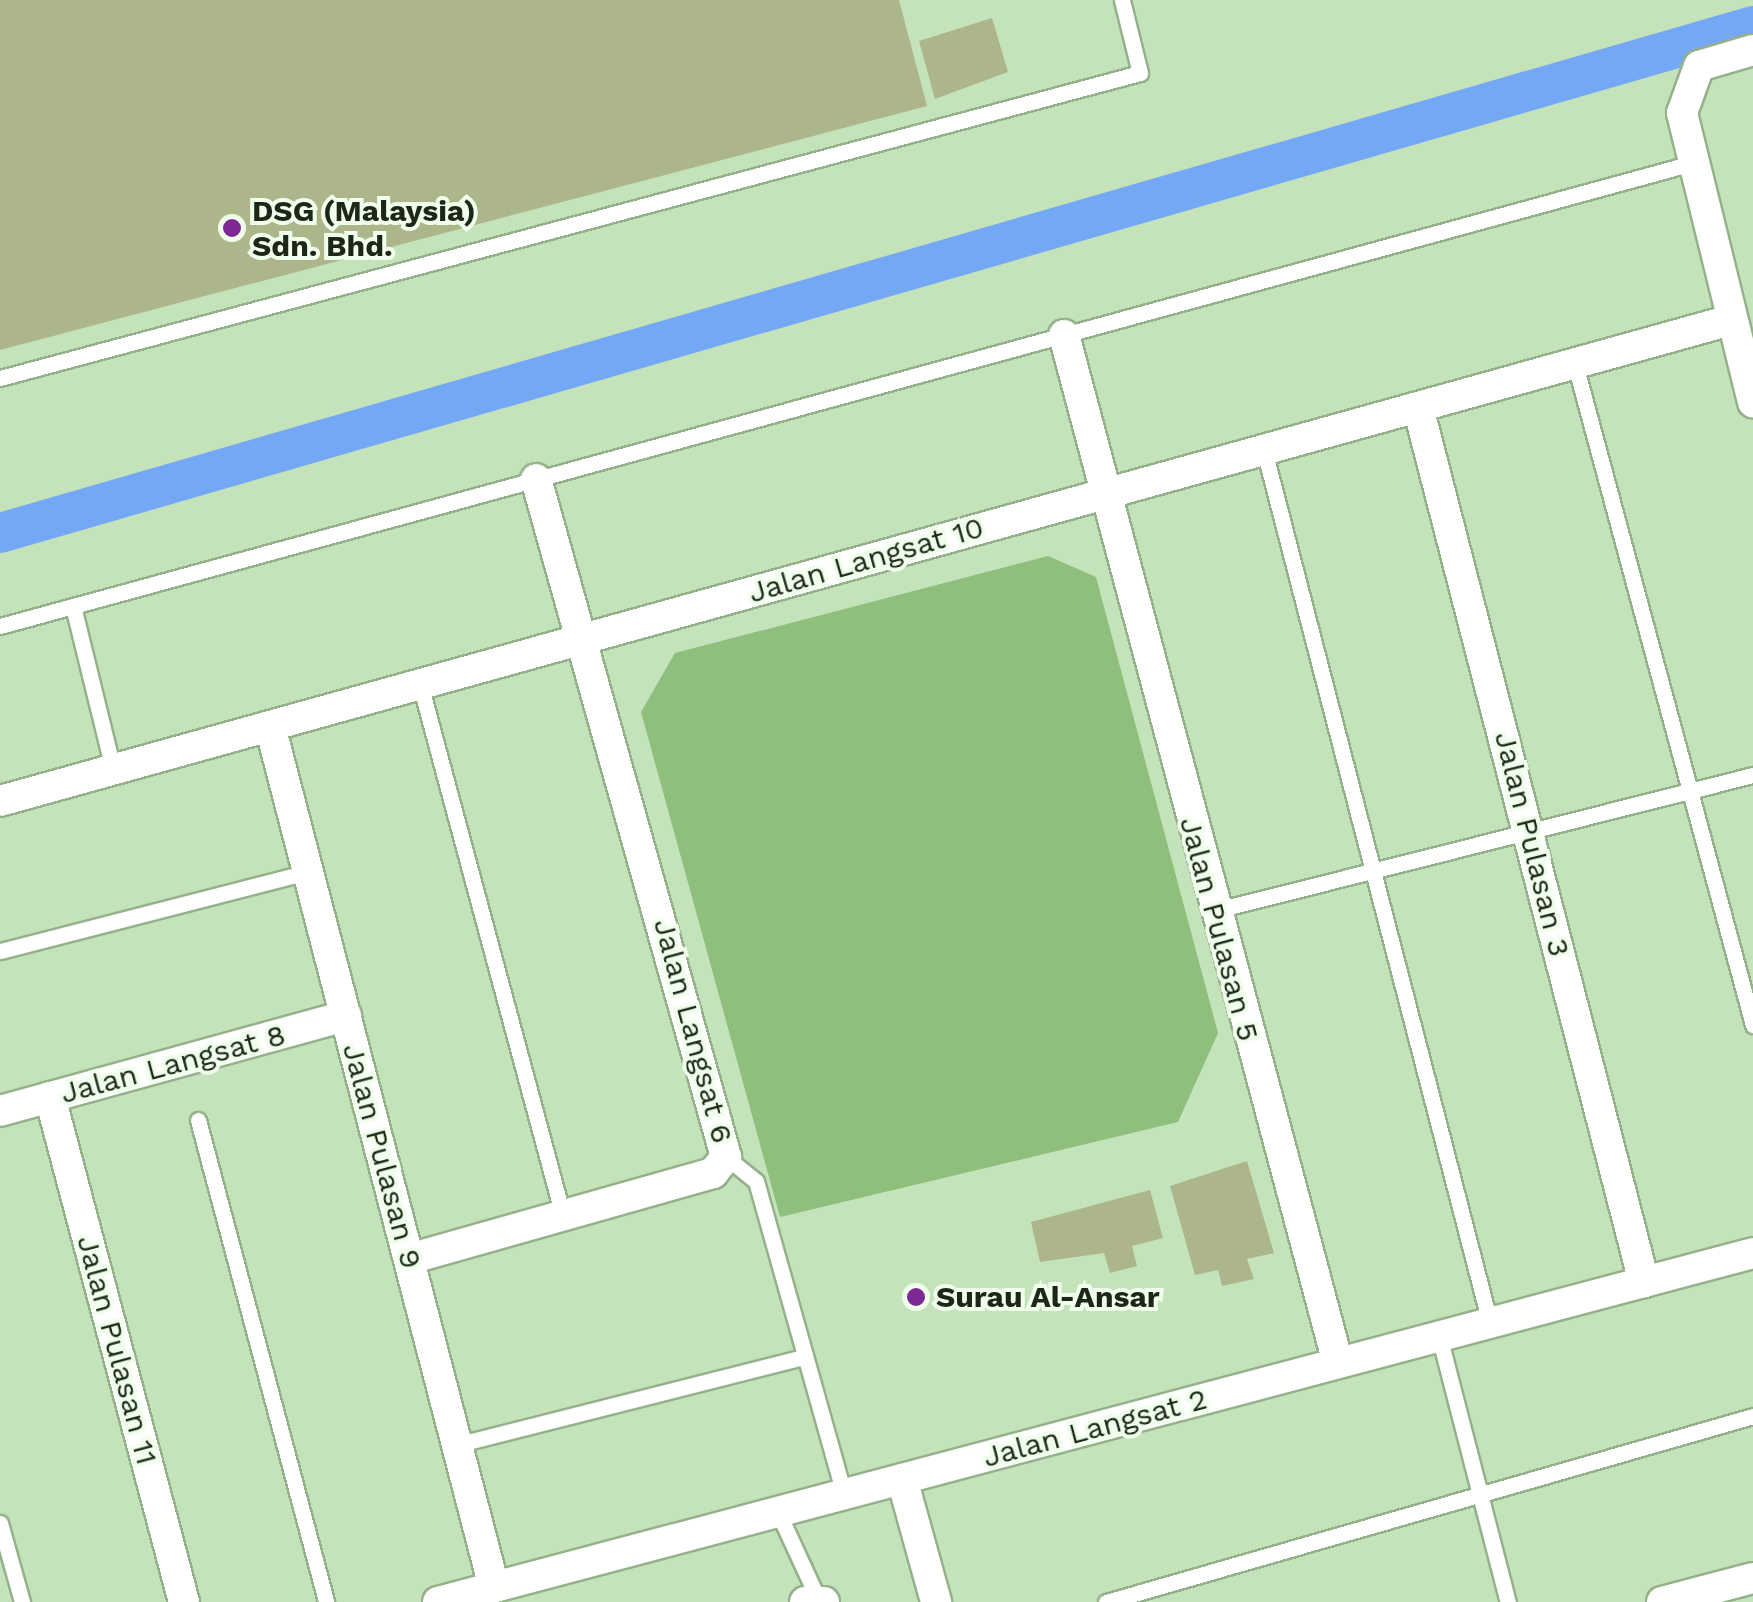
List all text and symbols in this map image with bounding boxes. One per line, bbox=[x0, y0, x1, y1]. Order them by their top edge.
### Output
place label: DSG (Malaysia) Sdn. Bhd. bbox=[252, 193, 476, 264]
marker: DSG (Malaysia) Sdn. Bhd. bbox=[221, 217, 243, 239]
street label: Jalan Langsat 10 bbox=[744, 509, 988, 611]
street label: Jalan Pulasan 3 bbox=[1487, 728, 1577, 960]
street label: Jalan Pulasan 5 bbox=[1172, 813, 1266, 1045]
street label: Jalan Langsat 6 bbox=[646, 915, 740, 1147]
street label: Jalan Langsat 8 bbox=[57, 1017, 289, 1111]
street label: Jalan Pulasan 9 bbox=[335, 1040, 429, 1272]
street label: Jalan Pulasan 11 bbox=[69, 1231, 165, 1469]
place label: Surau Al-Ansar bbox=[936, 1279, 1160, 1315]
marker: Surau Al-Ansar bbox=[905, 1286, 927, 1308]
street label: Jalan Langsat 2 bbox=[979, 1381, 1211, 1475]

